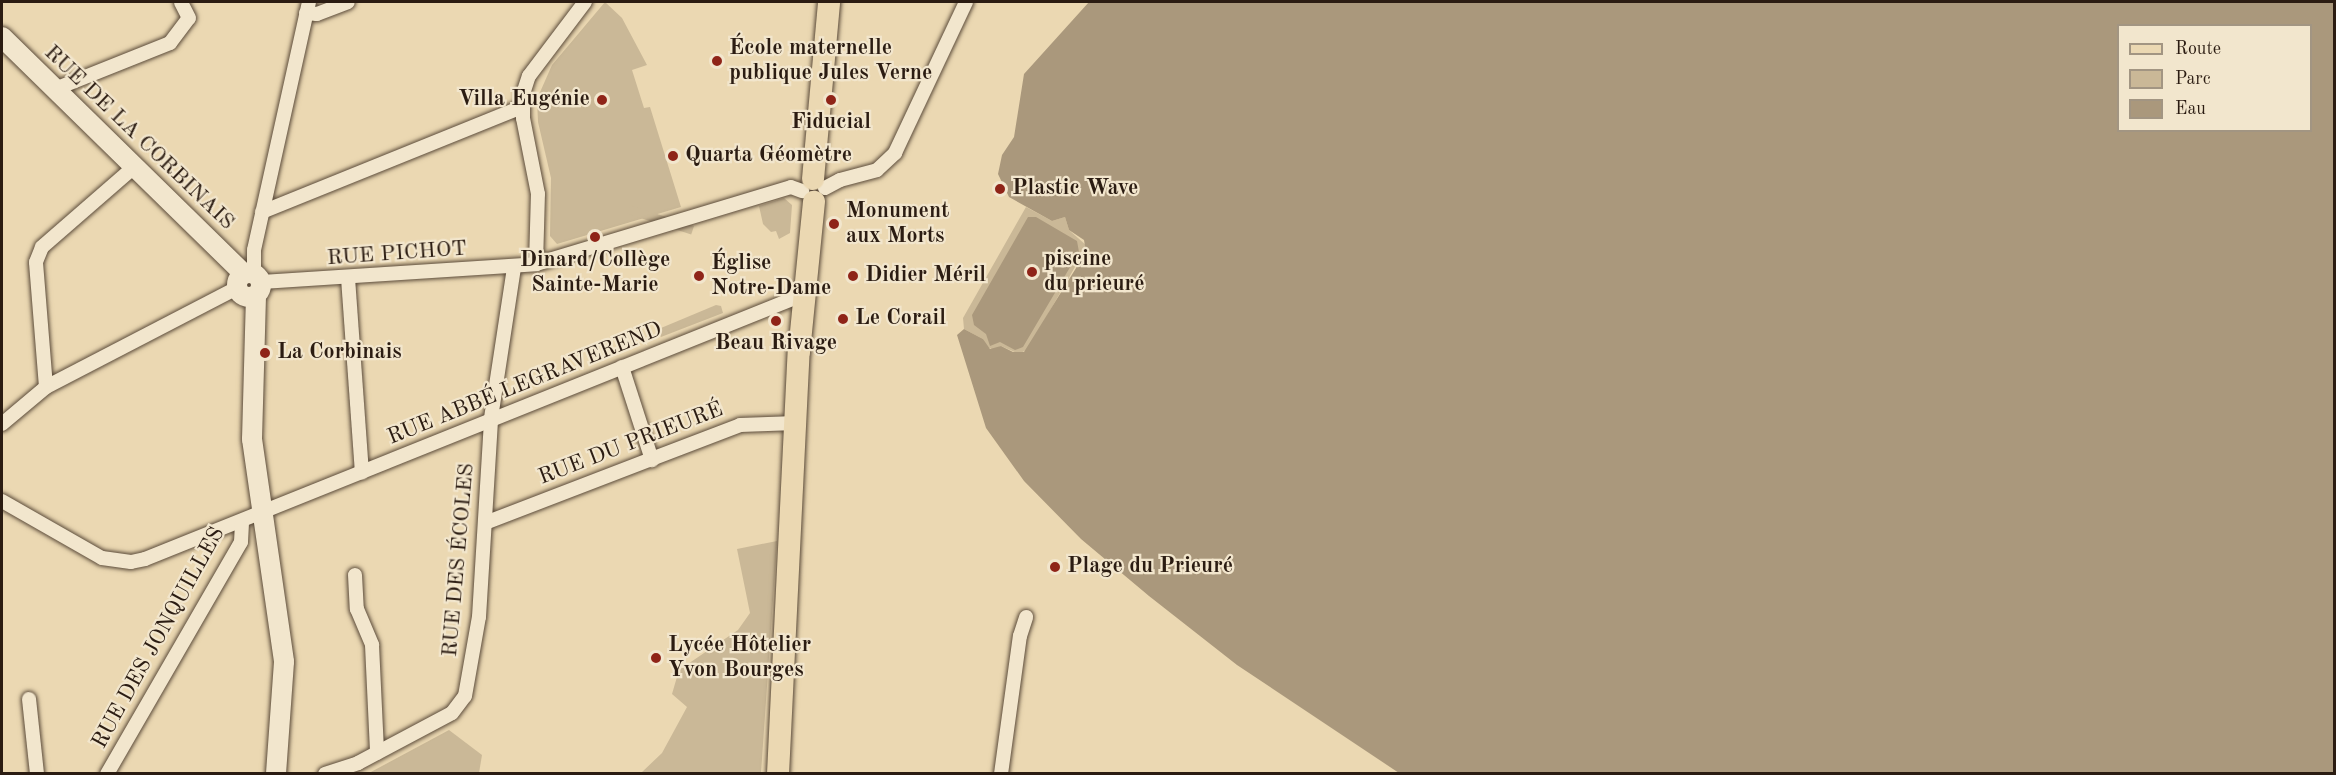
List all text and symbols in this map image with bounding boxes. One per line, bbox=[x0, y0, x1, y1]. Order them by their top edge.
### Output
legend bbox=[2117, 24, 2312, 132]
place label: École maternelle publique Jules Verne bbox=[729, 35, 932, 86]
street label: RUE DE LA CORBINAIS bbox=[38, 40, 240, 236]
text: Route bbox=[2175, 40, 2221, 58]
marker: École maternelle publique Jules Verne bbox=[710, 54, 724, 68]
text: Parc bbox=[2175, 70, 2211, 88]
place label: Villa Eugénie bbox=[458, 87, 590, 113]
marker: Villa Eugénie bbox=[595, 93, 609, 107]
marker: Fiducial bbox=[824, 93, 838, 107]
text: Eau bbox=[2175, 100, 2206, 118]
place label: Fiducial bbox=[791, 110, 871, 136]
place label: Quarta Géomètre bbox=[685, 143, 852, 169]
marker: Quarta Géomètre bbox=[666, 149, 680, 163]
place label: Plastic Wave bbox=[1012, 176, 1138, 202]
marker: Plastic Wave bbox=[993, 182, 1007, 196]
place label: Monument aux Morts bbox=[846, 198, 949, 249]
marker: Monument aux Morts bbox=[827, 217, 841, 231]
marker: Dinard/Collège Sainte-Marie bbox=[588, 230, 602, 244]
street label: RUE PICHOT bbox=[326, 236, 468, 272]
place label: piscine du prieuré bbox=[1044, 246, 1145, 298]
place label: Dinard/Collège Sainte-Marie bbox=[520, 247, 670, 298]
place label: Église Notre-Dame bbox=[711, 250, 831, 302]
place label: Didier Méril bbox=[865, 263, 986, 289]
marker: piscine du prieuré bbox=[1025, 265, 1039, 279]
marker: Église Notre-Dame bbox=[692, 269, 706, 283]
marker: Didier Méril bbox=[846, 269, 860, 283]
place label: Le Corail bbox=[855, 306, 946, 332]
marker: Le Corail bbox=[836, 312, 850, 326]
marker: Beau Rivage bbox=[769, 314, 783, 328]
street label: RUE ABBÉ LEGRAVEREND bbox=[384, 317, 666, 451]
place label: Beau Rivage bbox=[715, 331, 837, 357]
place label: La Corbinais bbox=[277, 340, 402, 366]
marker: La Corbinais bbox=[258, 346, 272, 360]
street label: RUE DU PRIEURÉ bbox=[535, 397, 727, 491]
street label: RUE DES ÉCOLES bbox=[437, 462, 481, 658]
street label: RUE DES JONQUILLES bbox=[87, 523, 231, 753]
place label: Plage du Prieuré bbox=[1067, 554, 1233, 580]
marker: Plage du Prieuré bbox=[1048, 560, 1062, 574]
place label: Lycée Hôtelier Yvon Bourges bbox=[668, 632, 811, 684]
marker: Lycée Hôtelier Yvon Bourges bbox=[649, 651, 663, 665]

